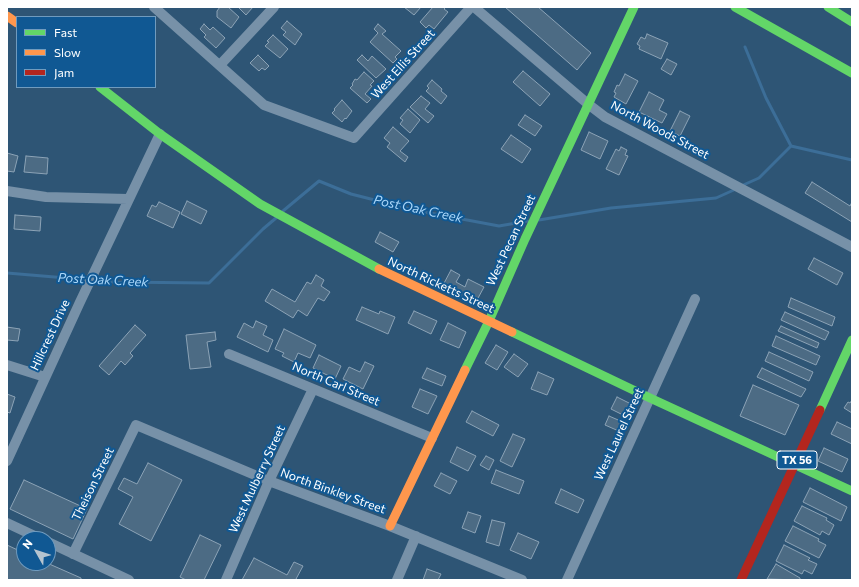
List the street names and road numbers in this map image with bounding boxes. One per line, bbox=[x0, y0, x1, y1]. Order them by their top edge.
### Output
street label: West Ellis Street bbox=[368, 26, 438, 102]
street label: North Woods Street bbox=[608, 98, 712, 162]
street label: West Pecan Street bbox=[483, 192, 539, 288]
street label: North Ricketts Street bbox=[385, 254, 497, 316]
street label: Hillcrest Drive bbox=[27, 297, 73, 373]
street label: North Carl Street bbox=[290, 359, 382, 409]
street label: West Laurel Street bbox=[591, 385, 647, 483]
street label: West Mulberry Street bbox=[226, 423, 288, 535]
street label: Theison Street bbox=[69, 445, 117, 523]
road number: TX 56 bbox=[777, 451, 817, 469]
street label: North Binkley Street bbox=[278, 465, 388, 517]

